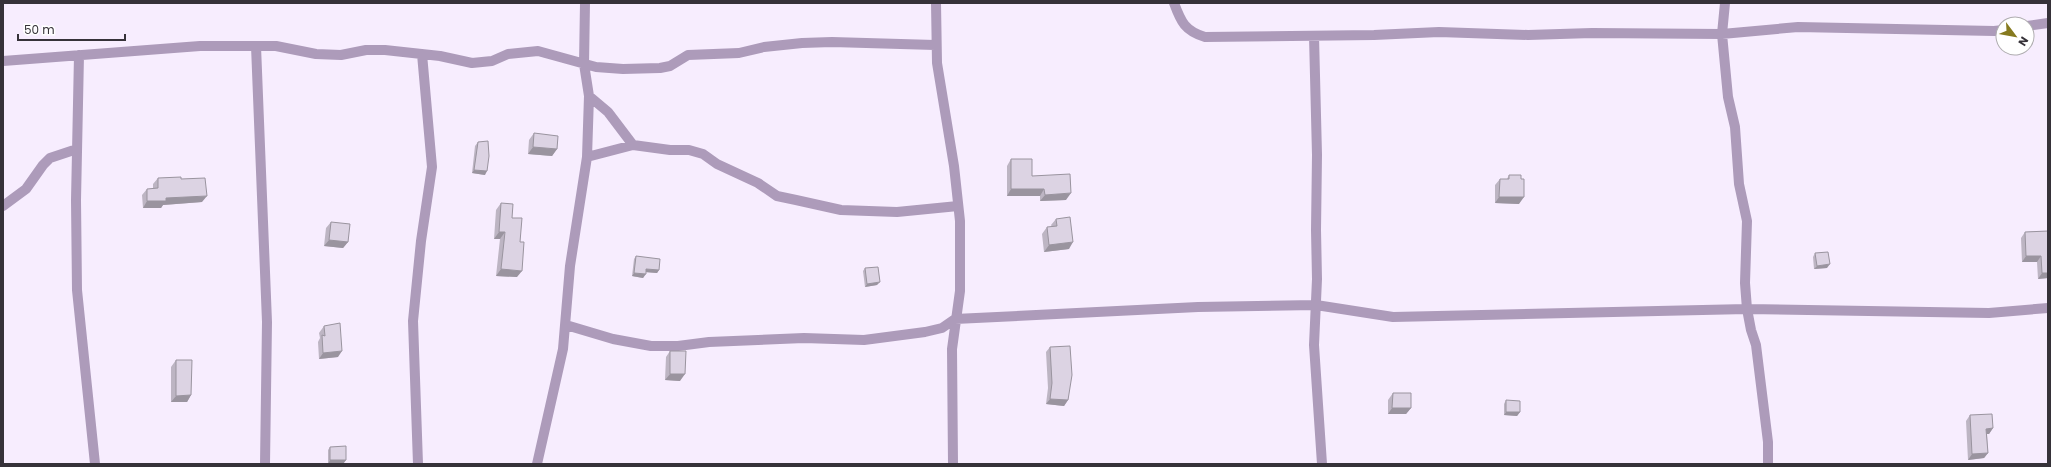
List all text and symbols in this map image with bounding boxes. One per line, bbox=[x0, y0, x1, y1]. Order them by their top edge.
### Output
scale bar bbox=[18, 16, 125, 42]
north arrow bbox=[1995, 16, 2035, 56]
text: 50 m bbox=[24, 21, 55, 38]
text: N bbox=[2015, 34, 2032, 49]

